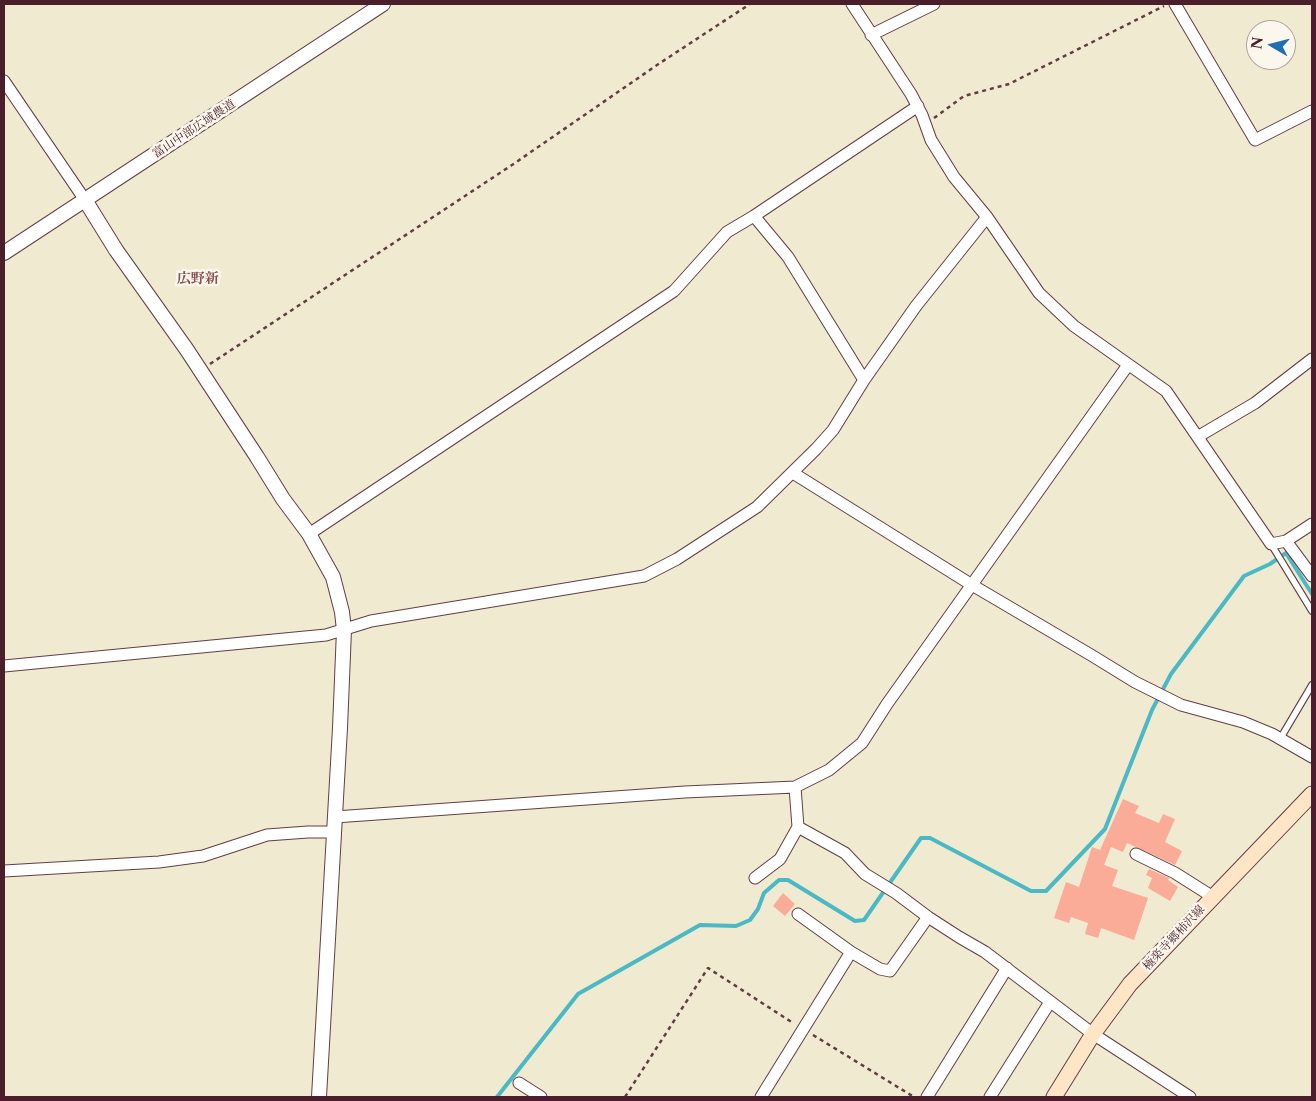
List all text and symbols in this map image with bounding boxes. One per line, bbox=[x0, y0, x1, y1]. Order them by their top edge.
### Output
north arrow bbox=[1246, 20, 1296, 70]
text: N bbox=[1247, 36, 1267, 50]
street label: 富山中部広域農道 bbox=[150, 97, 238, 161]
district label: 広野新 bbox=[177, 271, 219, 287]
street label: 極楽寺郷柿沢線 bbox=[1140, 902, 1208, 974]

